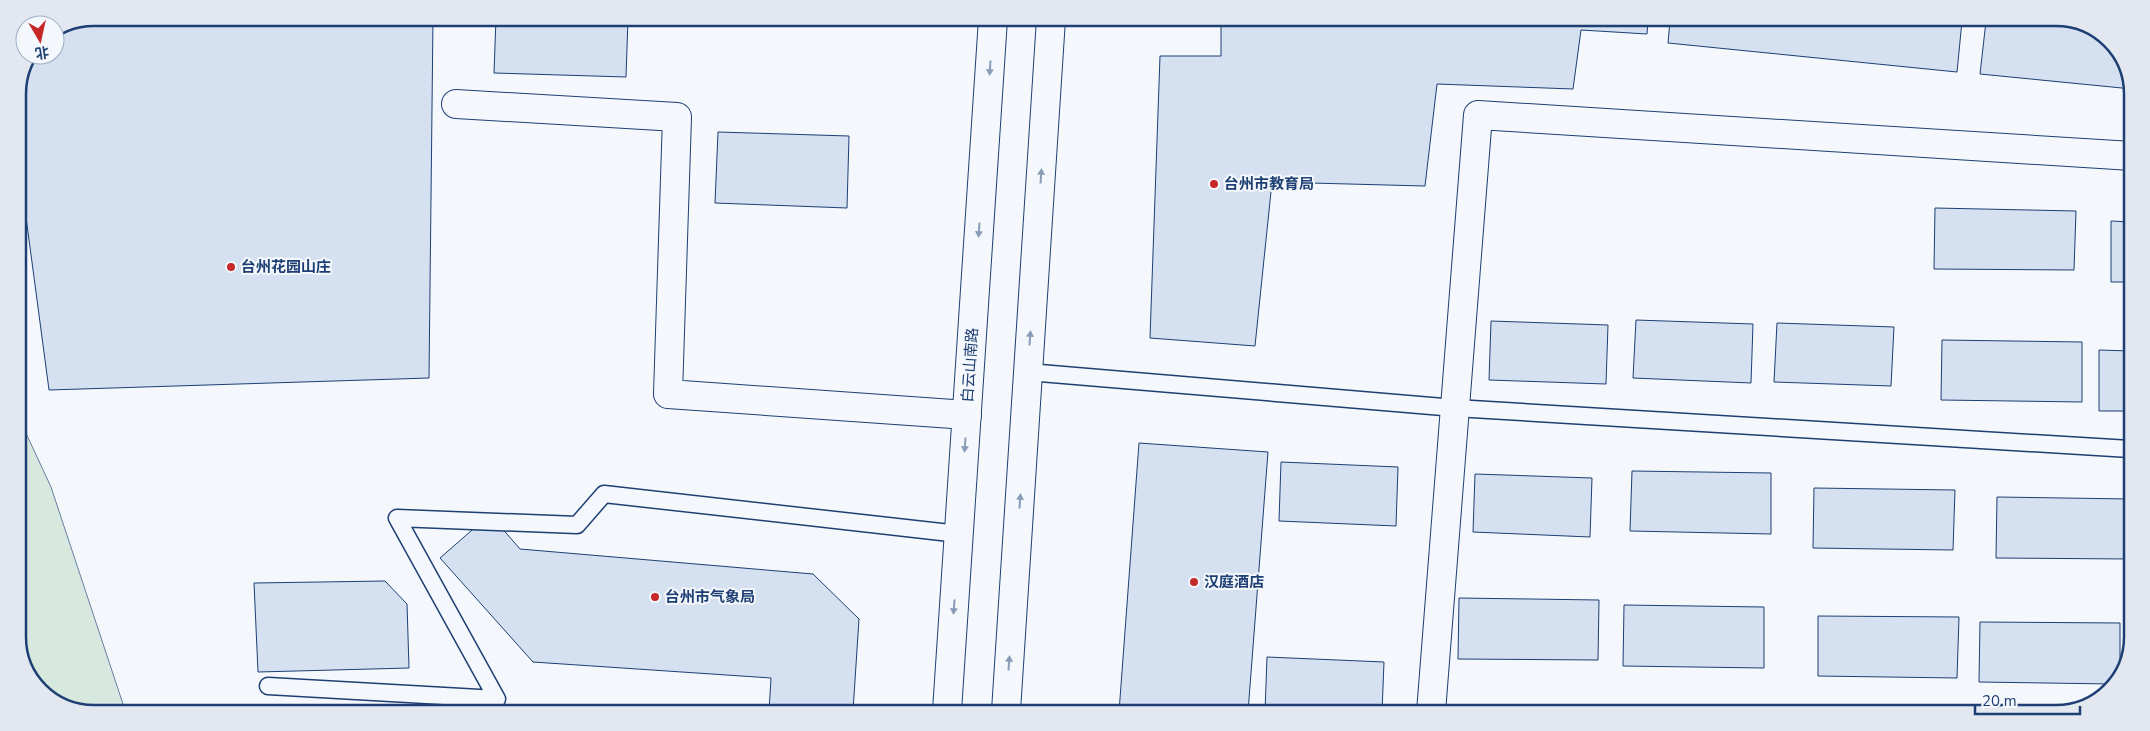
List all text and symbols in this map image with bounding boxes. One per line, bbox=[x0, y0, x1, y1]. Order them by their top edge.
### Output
north arrow bbox=[15, 15, 65, 65]
text: 北 bbox=[34, 42, 50, 63]
one-way arrow bbox=[985, 60, 993, 76]
one-way arrow bbox=[1037, 168, 1045, 184]
place label: 台州市教育局 bbox=[1224, 174, 1314, 194]
marker: 台州市教育局 bbox=[1208, 178, 1220, 190]
one-way arrow bbox=[975, 222, 983, 238]
place label: 台州花园山庄 bbox=[241, 257, 331, 277]
marker: 台州花园山庄 bbox=[225, 261, 237, 273]
street label: 白云山南路 bbox=[957, 327, 983, 403]
one-way arrow bbox=[1027, 330, 1035, 346]
one-way arrow bbox=[961, 437, 969, 453]
one-way arrow bbox=[1016, 492, 1024, 508]
place label: 汉庭酒店 bbox=[1204, 572, 1264, 592]
marker: 汉庭酒店 bbox=[1188, 576, 1200, 588]
place label: 台州市气象局 bbox=[665, 587, 755, 607]
marker: 台州市气象局 bbox=[649, 591, 661, 603]
one-way arrow bbox=[950, 599, 958, 615]
one-way arrow bbox=[1006, 654, 1014, 670]
scale bar bbox=[1975, 684, 2080, 716]
text: 20 m bbox=[1982, 691, 2017, 711]

